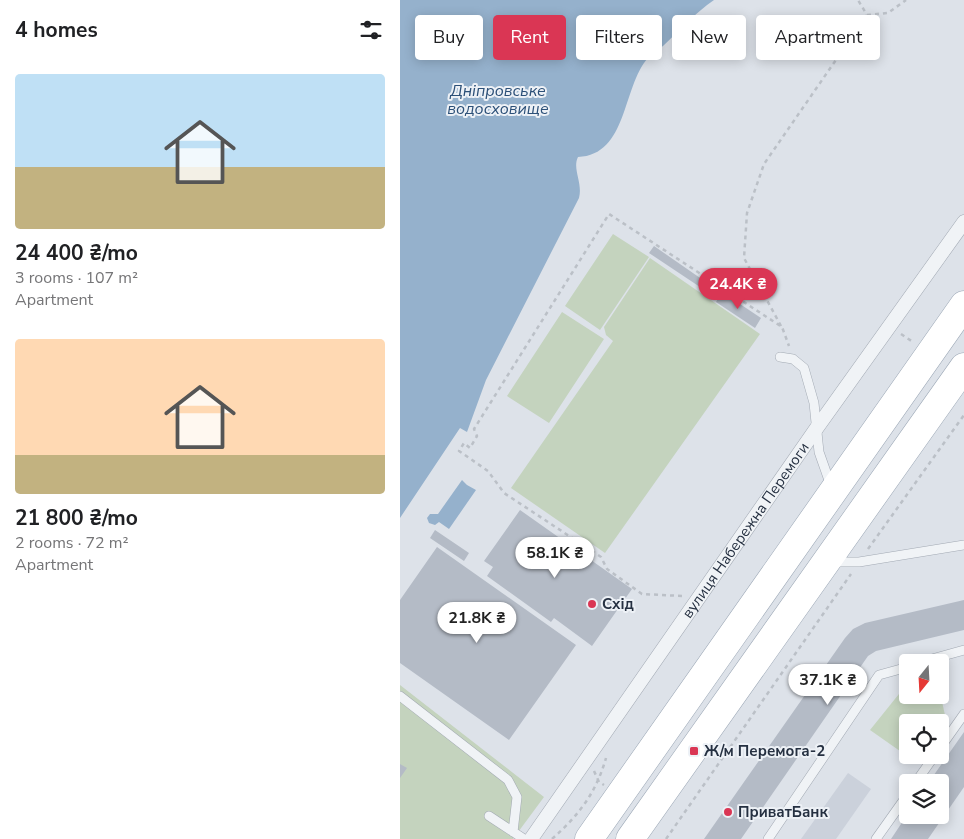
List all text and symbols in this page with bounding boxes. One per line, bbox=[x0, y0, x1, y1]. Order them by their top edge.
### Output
chip: Buy bbox=[415, 15, 483, 60]
chip: Rent bbox=[493, 15, 566, 60]
chip: Filters bbox=[576, 15, 662, 60]
chip: New bbox=[672, 15, 746, 60]
chip: Apartment bbox=[756, 15, 880, 60]
text: 4 homes bbox=[15, 16, 98, 44]
icon: filters bbox=[357, 16, 385, 44]
water label: Дніпровське водосховище bbox=[447, 80, 549, 120]
icon: home bbox=[155, 107, 245, 197]
text: 24 400 ₴/mo bbox=[15, 239, 138, 267]
text: 3 rooms · 107 m² bbox=[15, 267, 138, 289]
pin: 24.4K ₴ bbox=[692, 268, 784, 310]
text: 24.4K ₴ bbox=[709, 273, 767, 295]
text: Apartment bbox=[15, 289, 93, 311]
icon: home bbox=[155, 372, 245, 462]
street label: вулиця Набережна Перемоги bbox=[677, 438, 814, 622]
text: 21 800 ₴/mo bbox=[15, 504, 138, 532]
text: 2 rooms · 72 m² bbox=[15, 532, 128, 554]
pin: 58.1K ₴ bbox=[509, 536, 601, 579]
text: 58.1K ₴ bbox=[526, 542, 584, 564]
text: Apartment bbox=[15, 554, 93, 576]
place label: Схід bbox=[602, 594, 634, 614]
marker: Схід bbox=[586, 598, 598, 610]
pin: 21.8K ₴ bbox=[431, 602, 523, 644]
text: 21.8K ₴ bbox=[448, 607, 506, 629]
north arrow bbox=[899, 654, 949, 704]
map controls bbox=[899, 654, 949, 824]
pin: 37.1K ₴ bbox=[782, 664, 874, 706]
text: 37.1K ₴ bbox=[799, 669, 857, 691]
button: locate bbox=[899, 714, 949, 764]
place label: Ж/м Перемога-2 bbox=[704, 741, 825, 761]
marker: Ж/м Перемога-2 bbox=[688, 745, 700, 757]
button: layers bbox=[899, 774, 949, 824]
place label: ПриватБанк bbox=[738, 802, 828, 822]
marker: ПриватБанк bbox=[722, 806, 734, 818]

